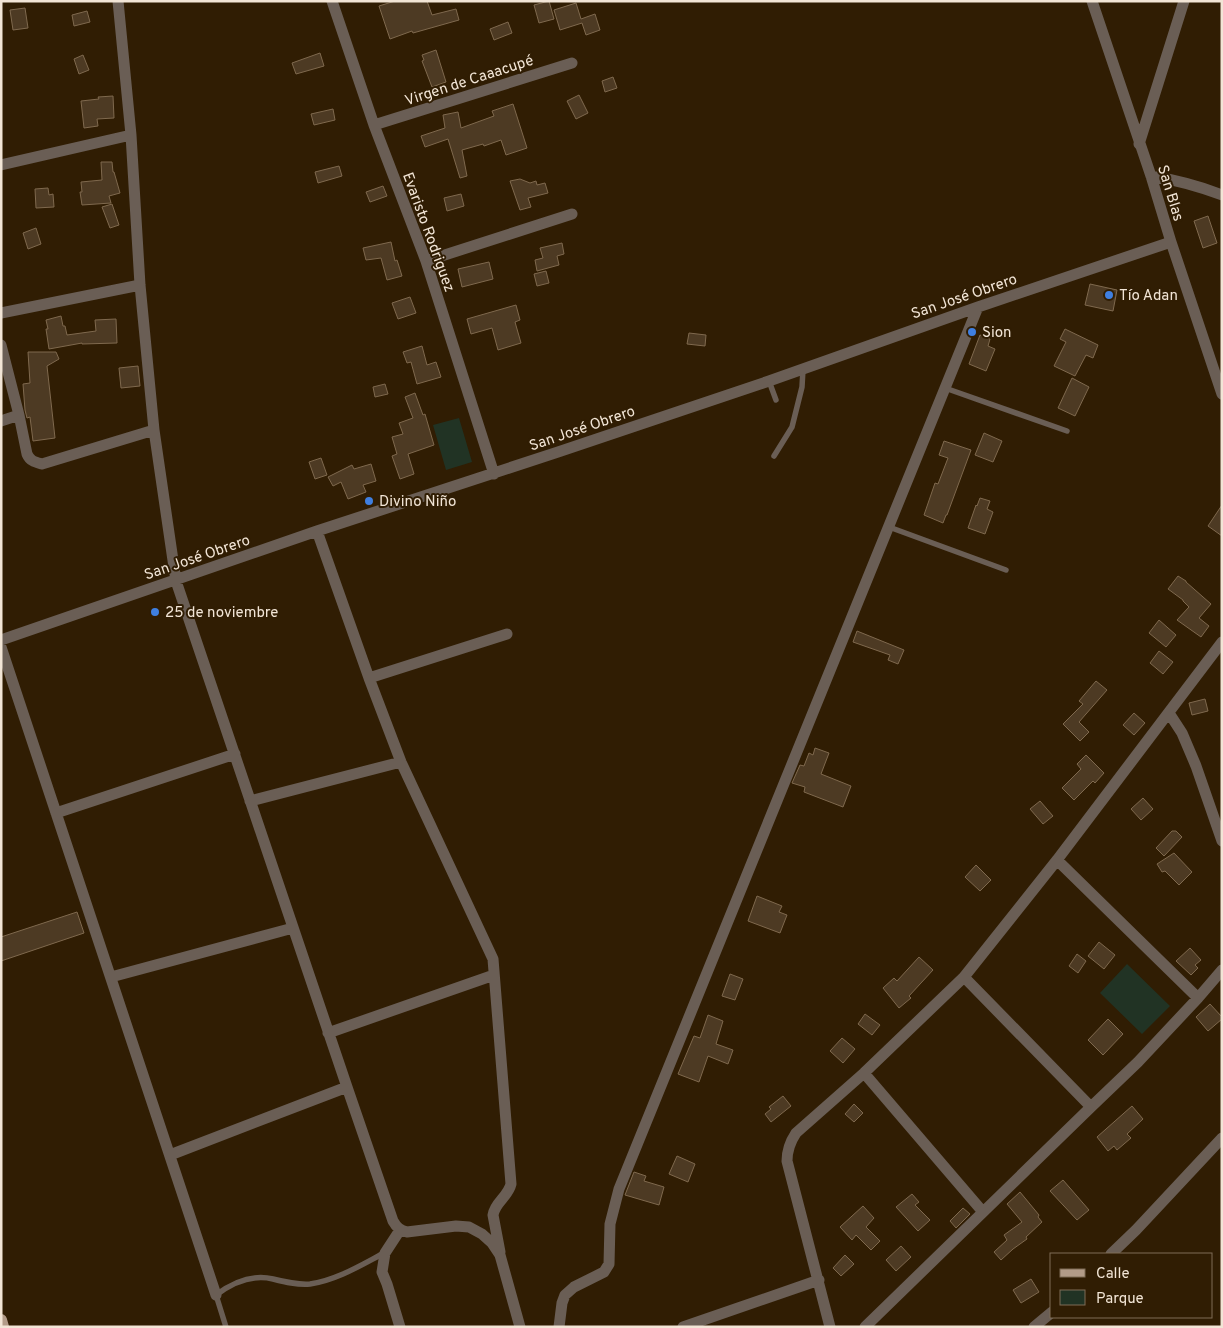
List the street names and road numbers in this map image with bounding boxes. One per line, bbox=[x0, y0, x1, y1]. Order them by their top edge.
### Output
street label: Virgen de Caaacupé bbox=[403, 52, 536, 111]
street label: San Blas bbox=[1152, 163, 1187, 224]
street label: Evaristo Rodriguez bbox=[397, 170, 458, 295]
street label: San José Obrero bbox=[909, 270, 1020, 324]
street label: San José Obrero bbox=[527, 402, 638, 456]
street label: San José Obrero bbox=[142, 531, 253, 585]

